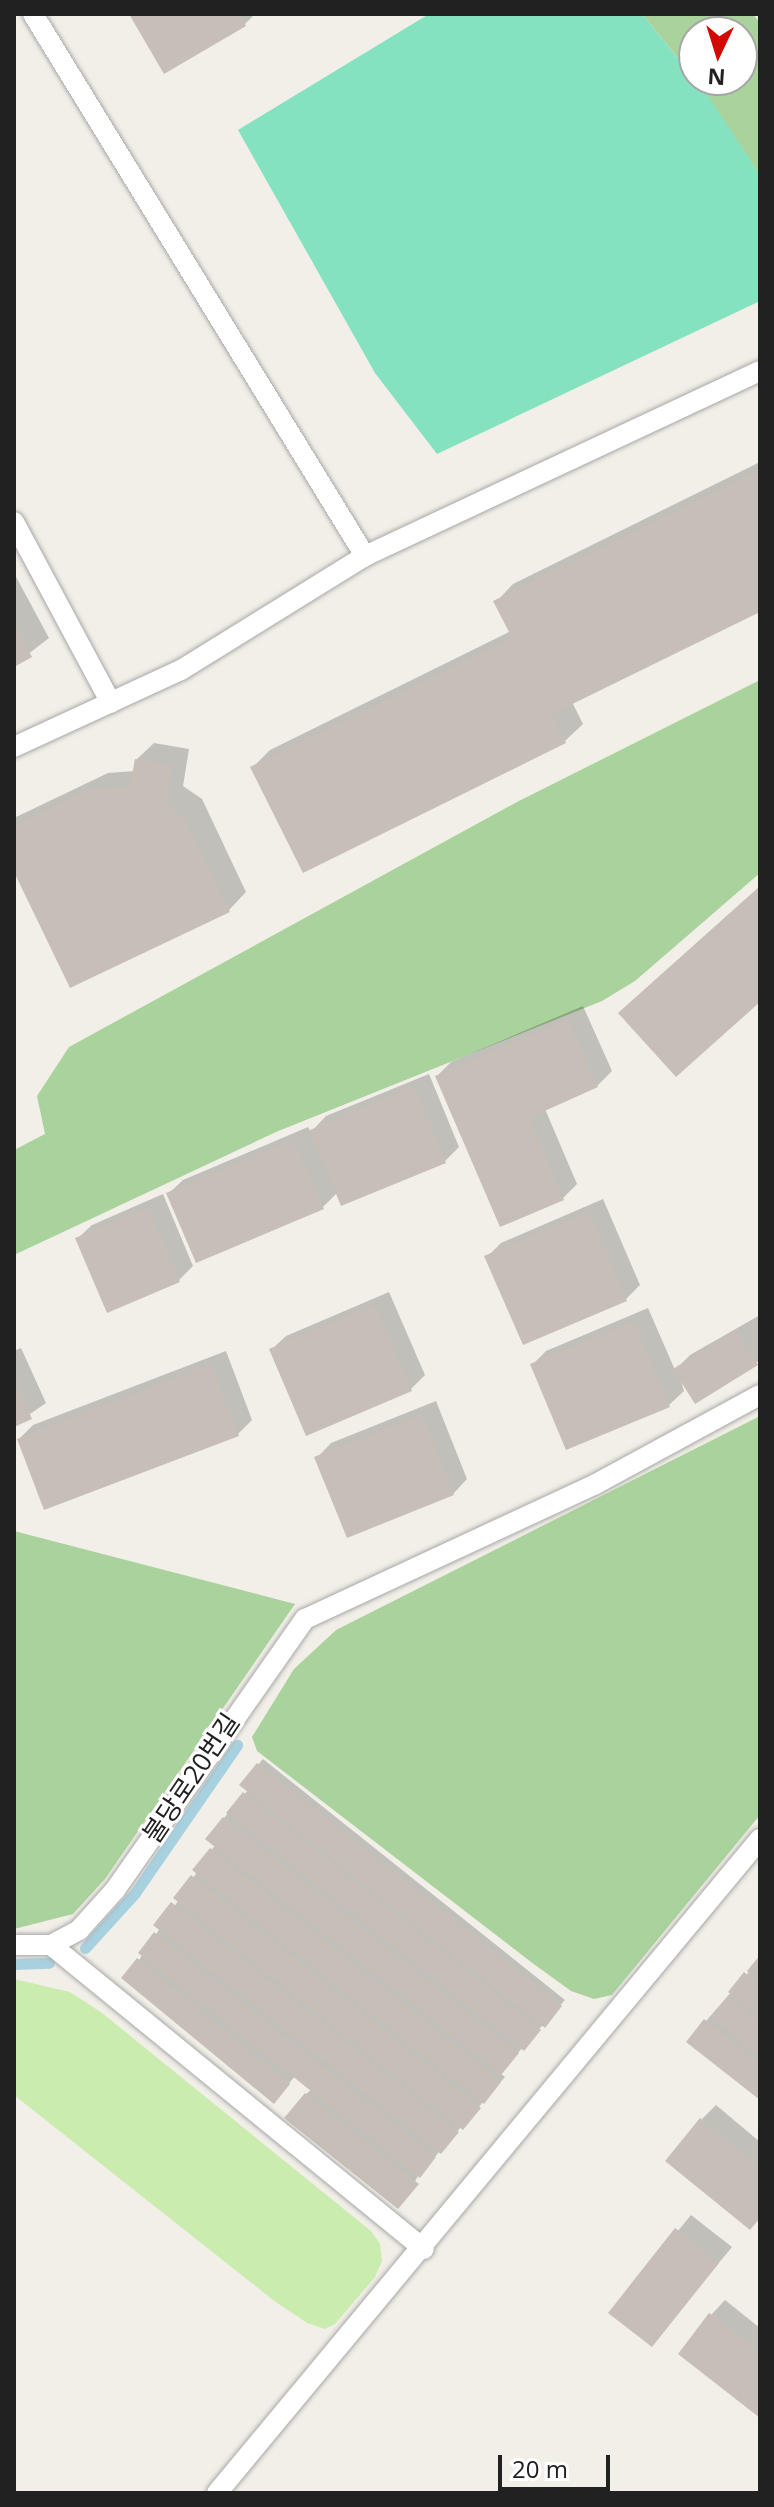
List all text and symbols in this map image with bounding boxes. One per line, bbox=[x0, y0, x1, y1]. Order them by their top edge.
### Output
north arrow bbox=[678, 16, 758, 96]
text: N bbox=[707, 62, 726, 94]
street label: 불당로20번길 bbox=[136, 1707, 246, 1849]
scale bar bbox=[502, 2439, 614, 2489]
text: 20 m bbox=[512, 2452, 568, 2485]

